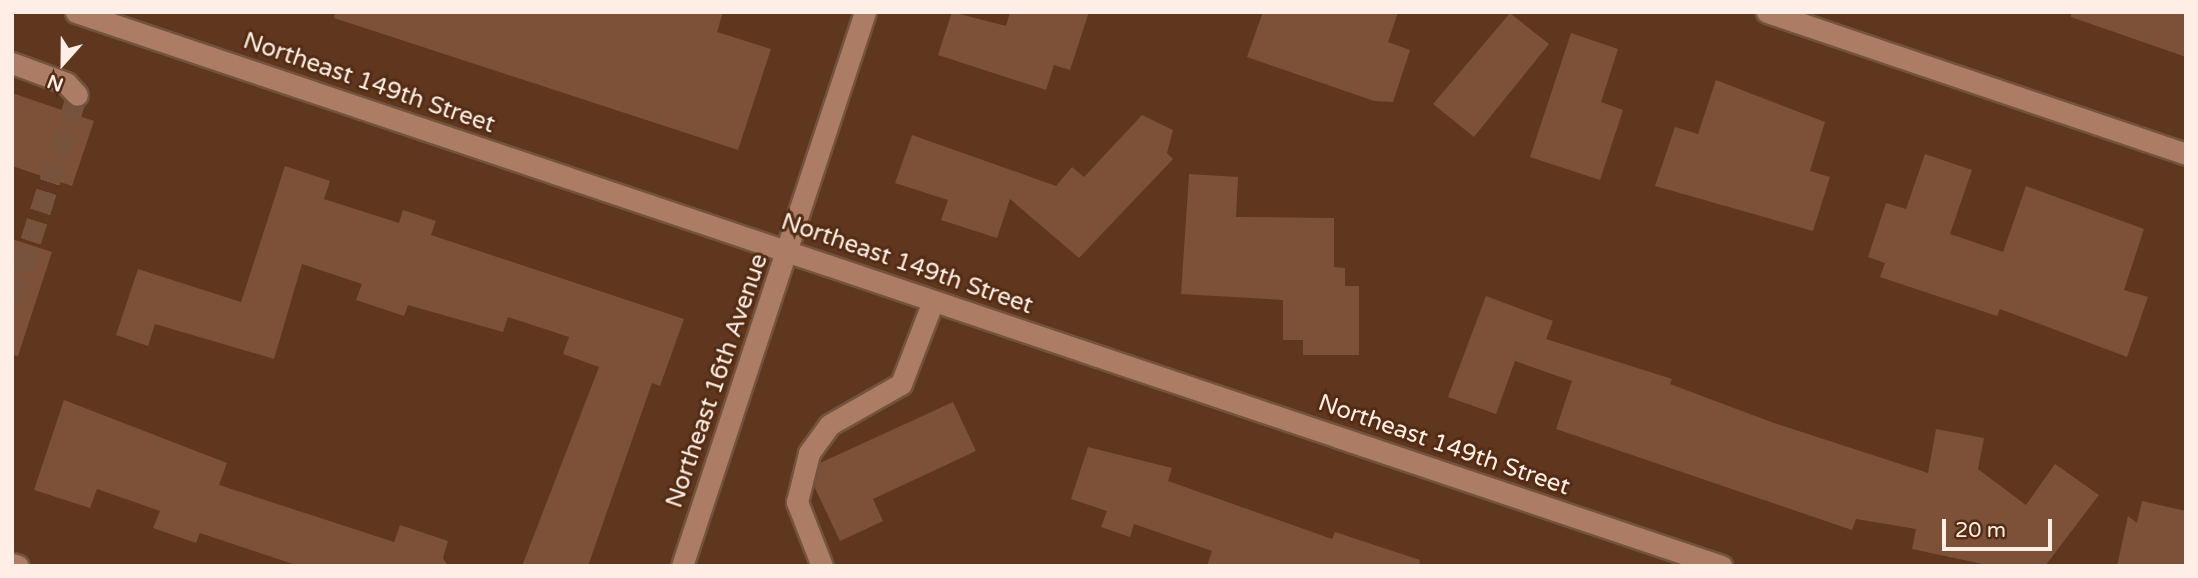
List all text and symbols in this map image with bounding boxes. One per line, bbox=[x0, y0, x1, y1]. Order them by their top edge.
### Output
street label: Northeast 149th Street bbox=[239, 26, 499, 140]
north arrow bbox=[28, 28, 98, 98]
text: N bbox=[44, 70, 67, 96]
street label: Northeast 149th Street bbox=[777, 207, 1037, 321]
street label: Northeast 16th Avenue bbox=[660, 250, 774, 512]
street label: Northeast 149th Street bbox=[1314, 388, 1574, 502]
scale bar bbox=[1946, 504, 2056, 548]
text: 20 m bbox=[1955, 518, 2006, 543]

